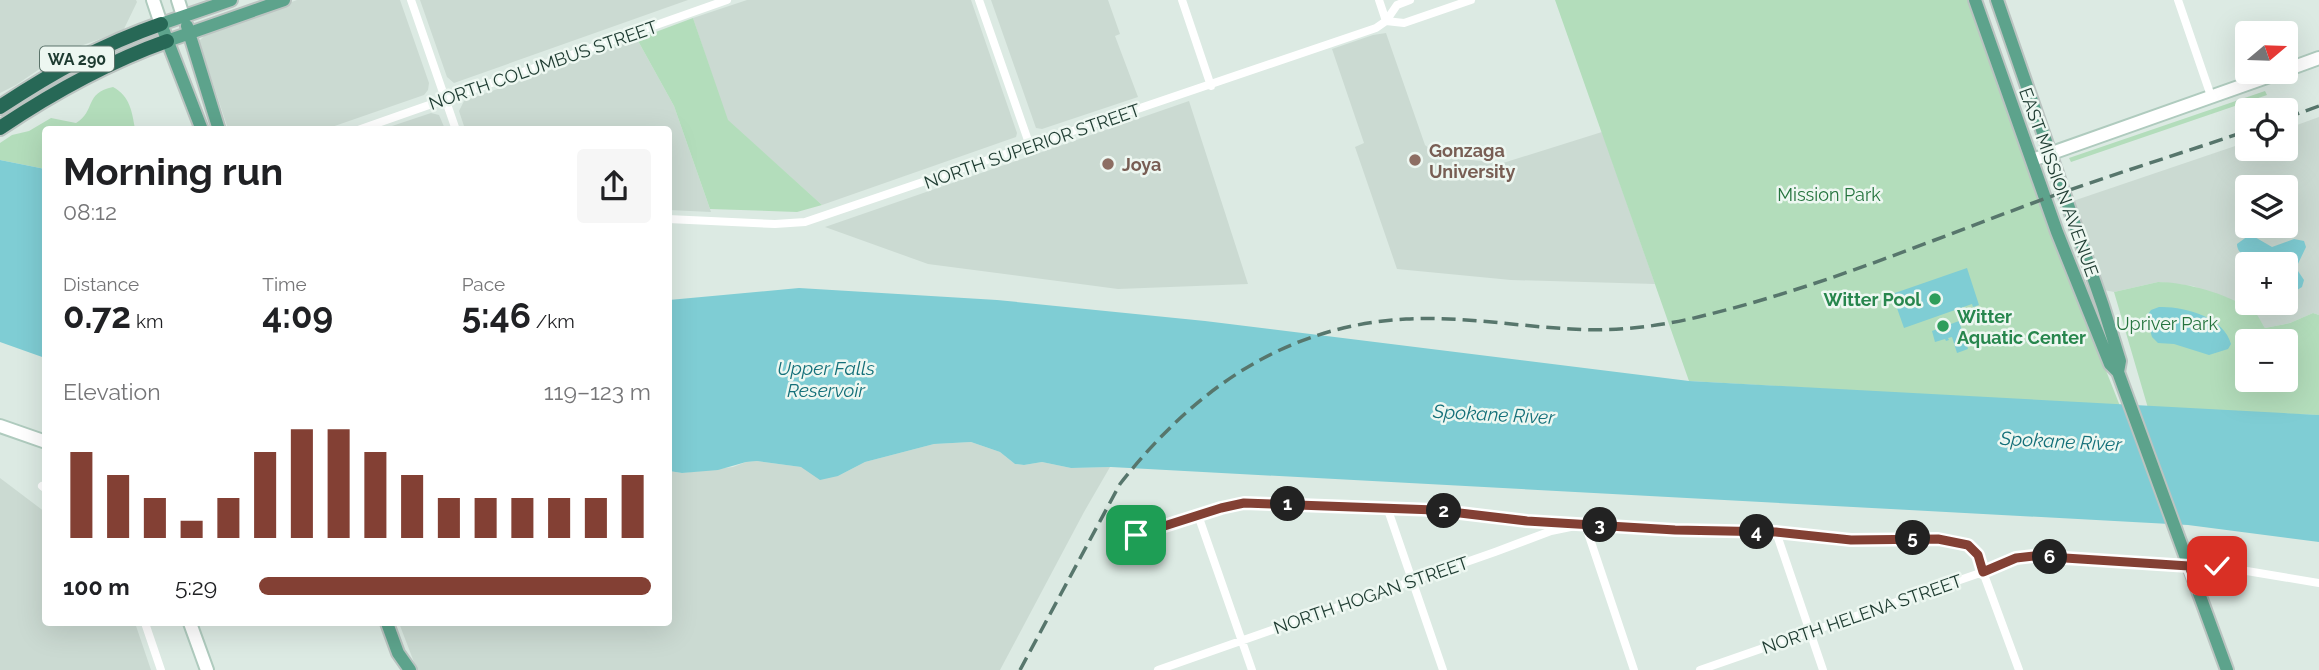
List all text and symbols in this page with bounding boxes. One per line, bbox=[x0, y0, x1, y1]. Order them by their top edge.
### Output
street label: NORTH COLUMBUS STREET bbox=[426, 16, 660, 114]
north arrow bbox=[2235, 21, 2298, 84]
map controls bbox=[2235, 21, 2298, 392]
road number: WA 290 bbox=[40, 46, 114, 72]
street label: EAST MISSION AVENUE bbox=[2015, 85, 2103, 279]
button: locate bbox=[2235, 98, 2298, 161]
street label: NORTH SUPERIOR STREET bbox=[921, 99, 1143, 193]
place label: Gonzaga University bbox=[1429, 140, 1515, 182]
text: Morning run bbox=[63, 149, 283, 194]
button: share bbox=[577, 149, 651, 223]
marker: Gonzaga University bbox=[1407, 152, 1423, 168]
place label: Joya bbox=[1122, 154, 1161, 175]
marker: Joya bbox=[1100, 156, 1116, 172]
button: layers bbox=[2235, 175, 2298, 238]
park label: Mission Park bbox=[1777, 184, 1881, 205]
text: 08:12 bbox=[63, 198, 117, 225]
button: + bbox=[2235, 252, 2298, 315]
text: Distance bbox=[63, 273, 139, 295]
text: Time bbox=[262, 273, 307, 295]
text: Pace bbox=[462, 273, 505, 295]
place label: Witter Pool bbox=[1824, 289, 1921, 310]
marker: Witter Pool bbox=[1927, 291, 1943, 307]
text: 0.72 bbox=[63, 295, 131, 336]
text: 4:09 bbox=[262, 295, 333, 336]
text: 5:46 bbox=[462, 295, 531, 336]
place label: Witter Aquatic Center bbox=[1957, 306, 2086, 348]
text: km bbox=[131, 310, 163, 332]
text: /km bbox=[531, 310, 575, 332]
park label: Upriver Park bbox=[2116, 313, 2218, 334]
marker: Witter Aquatic Center bbox=[1935, 318, 1951, 334]
button: − bbox=[2235, 329, 2298, 392]
water label: Upper Falls Reservoir bbox=[777, 357, 875, 401]
text: Elevation bbox=[63, 378, 161, 405]
text: 119–123 m bbox=[544, 378, 651, 405]
water label: Spokane River bbox=[1432, 400, 1557, 428]
water label: Spokane River bbox=[1999, 427, 2124, 455]
pin: 1 bbox=[1270, 486, 1306, 522]
text: 1 bbox=[1283, 492, 1292, 514]
pin: 2 bbox=[1426, 494, 1462, 528]
text: 2 bbox=[1438, 499, 1449, 521]
pin bbox=[1106, 505, 1166, 565]
pin: 3 bbox=[1582, 508, 1618, 542]
text: 3 bbox=[1594, 513, 1605, 535]
pin: 4 bbox=[1740, 514, 1774, 550]
icon: arrive bbox=[1117, 516, 1155, 554]
text: 4 bbox=[1751, 520, 1762, 542]
pin: 5 bbox=[1896, 520, 1930, 556]
text: 5 bbox=[1907, 526, 1918, 548]
pin bbox=[2187, 536, 2247, 596]
pin: 6 bbox=[2032, 540, 2068, 574]
text: 6 bbox=[2044, 545, 2055, 567]
icon: check bbox=[2198, 547, 2236, 585]
street label: NORTH HOGAN STREET bbox=[1271, 552, 1471, 638]
street label: NORTH HELENA STREET bbox=[1759, 570, 1965, 658]
text: 100 m bbox=[63, 573, 130, 600]
text: 5:29 bbox=[175, 573, 217, 600]

